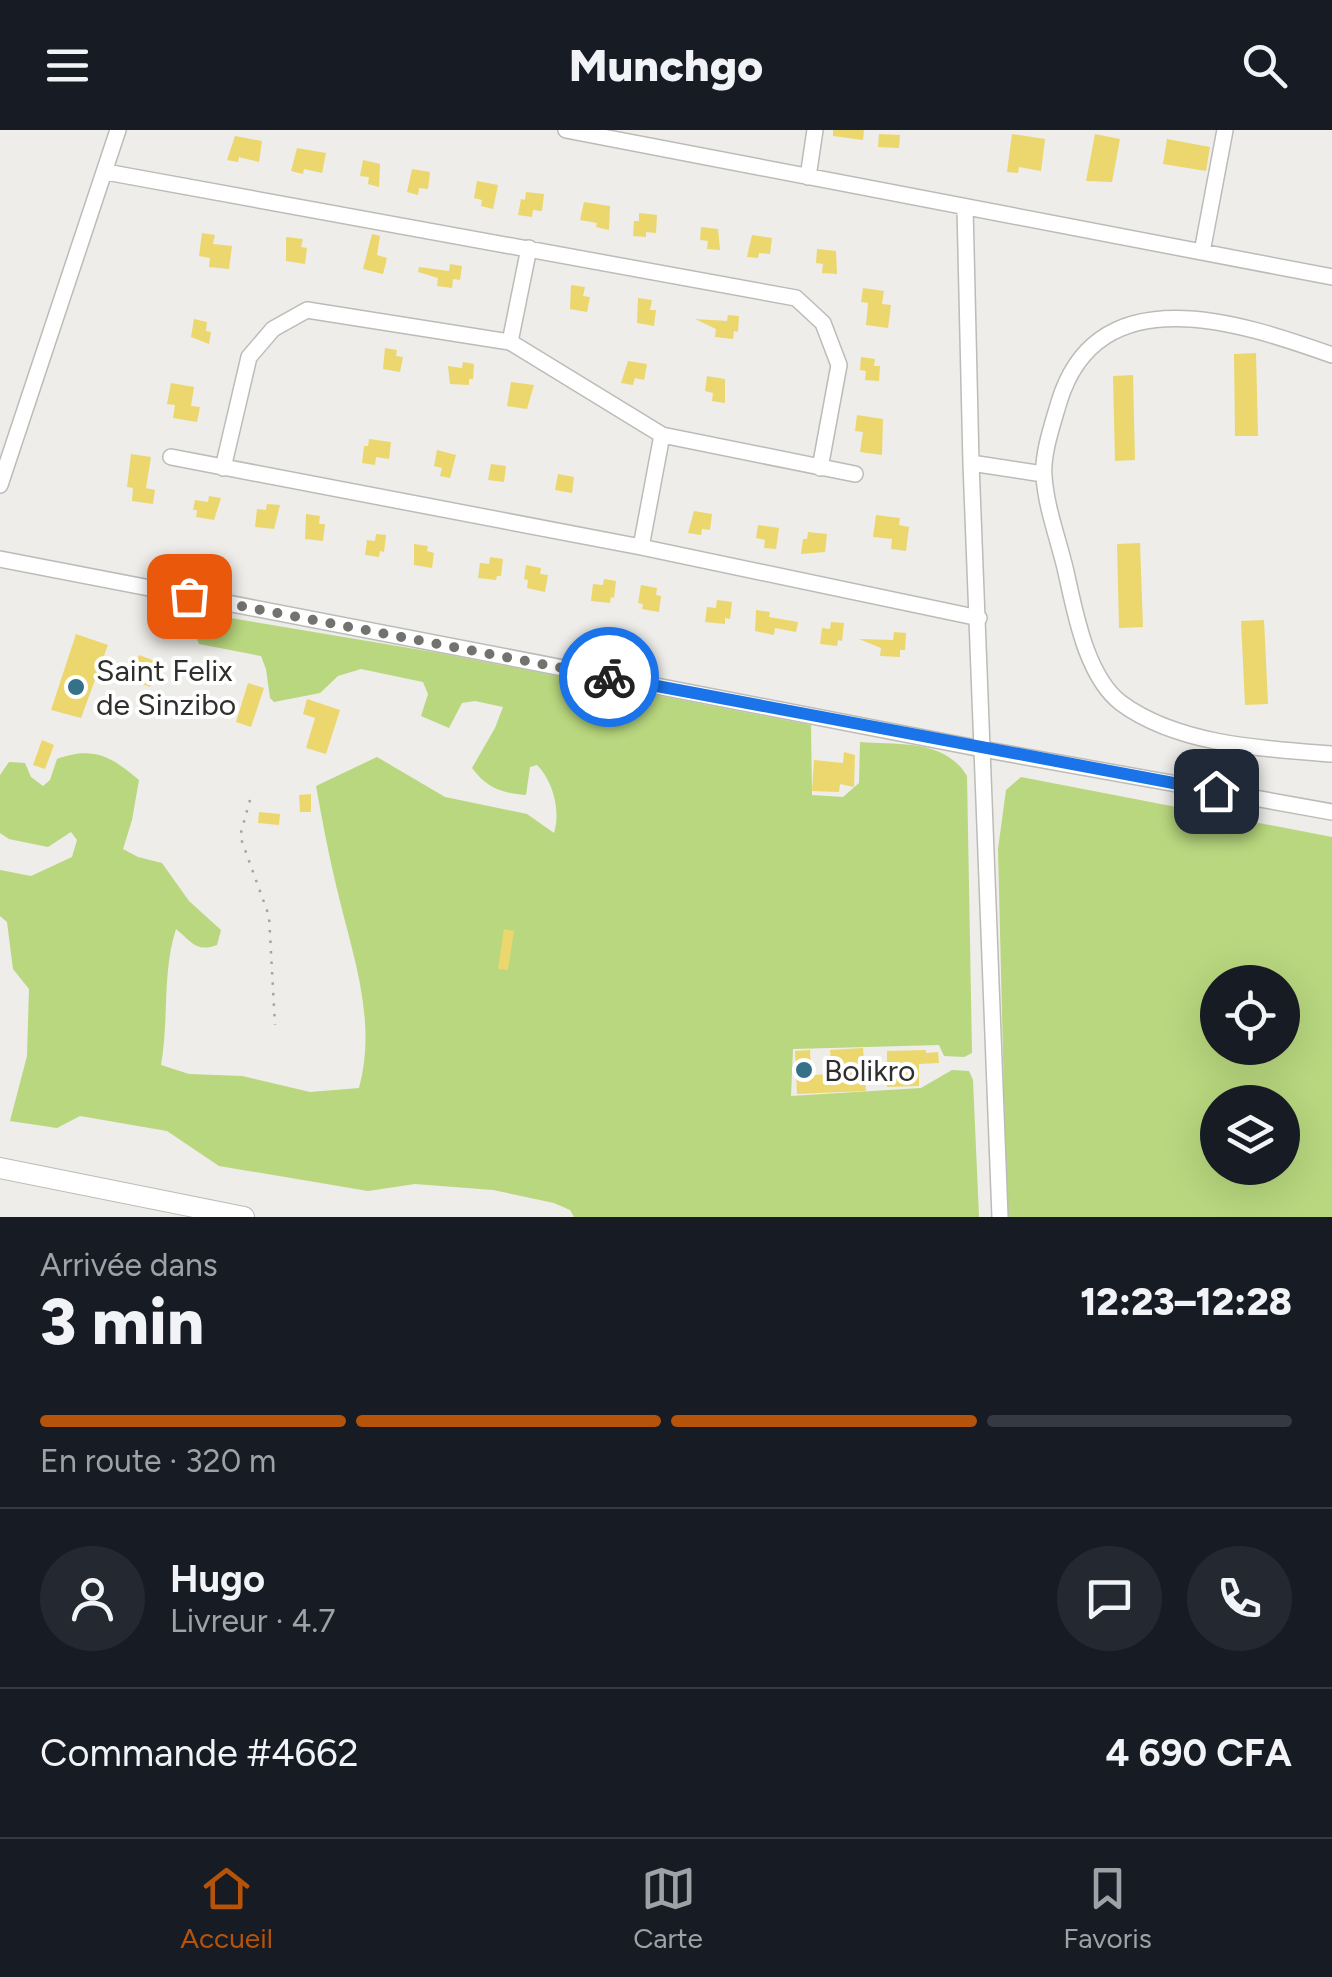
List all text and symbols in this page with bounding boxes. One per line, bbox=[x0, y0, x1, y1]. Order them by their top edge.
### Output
icon: menu bbox=[40, 38, 95, 93]
text: Munchgo bbox=[569, 38, 763, 92]
icon: search bbox=[1237, 38, 1292, 93]
pin bbox=[147, 554, 232, 639]
icon: bag bbox=[162, 569, 217, 624]
courier bbox=[559, 627, 659, 727]
icon: bike bbox=[582, 650, 637, 705]
place label: Saint Felix de Sinzibo bbox=[96, 652, 236, 723]
marker: Saint Felix de Sinzibo bbox=[65, 676, 87, 698]
pin bbox=[1174, 749, 1259, 834]
icon: home bbox=[1189, 764, 1244, 819]
map controls bbox=[1200, 965, 1300, 1185]
button: locate bbox=[1200, 965, 1300, 1065]
place label: Bolikro bbox=[824, 1052, 915, 1089]
marker: Bolikro bbox=[793, 1059, 815, 1081]
button: layers bbox=[1200, 1085, 1300, 1185]
text: Arrivée dans bbox=[40, 1246, 218, 1284]
text: 12:23–12:28 bbox=[1080, 1279, 1292, 1325]
text: 3 min bbox=[40, 1282, 204, 1360]
text: En route · 320 m bbox=[40, 1442, 276, 1480]
button: person bbox=[40, 1546, 145, 1651]
button: chat bbox=[1057, 1546, 1162, 1651]
button: phone bbox=[1187, 1546, 1292, 1651]
text: Hugo bbox=[170, 1556, 265, 1602]
text: Livreur · 4.7 bbox=[170, 1602, 335, 1640]
text: Commande #4662 bbox=[40, 1730, 359, 1776]
text: 4 690 CFA bbox=[1105, 1730, 1292, 1776]
tab: Accueil bbox=[180, 1861, 273, 1955]
tab: Carte bbox=[633, 1861, 703, 1955]
tab: Favoris bbox=[1063, 1861, 1152, 1955]

